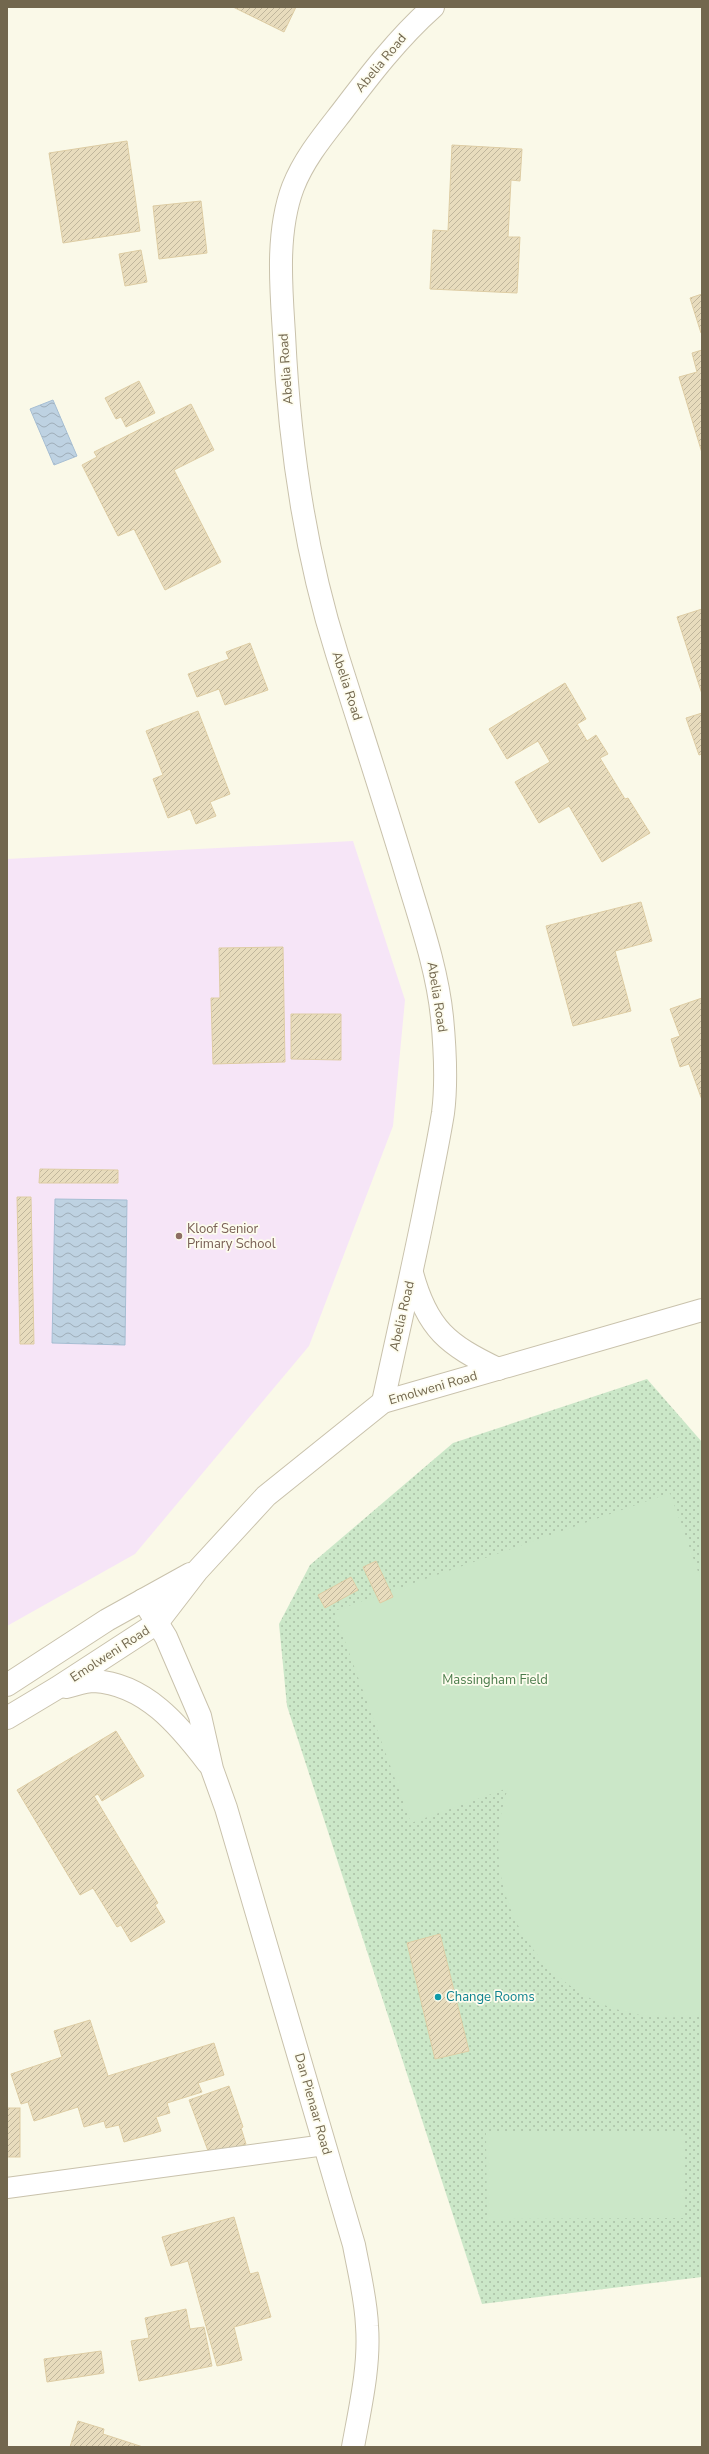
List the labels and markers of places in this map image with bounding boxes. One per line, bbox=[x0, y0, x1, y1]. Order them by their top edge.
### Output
place label: Kloof Senior Primary School bbox=[187, 1220, 276, 1253]
marker: Kloof Senior Primary School bbox=[174, 1231, 184, 1241]
place label: Change Rooms bbox=[446, 1988, 535, 2006]
marker: Change Rooms bbox=[433, 1992, 443, 2002]

